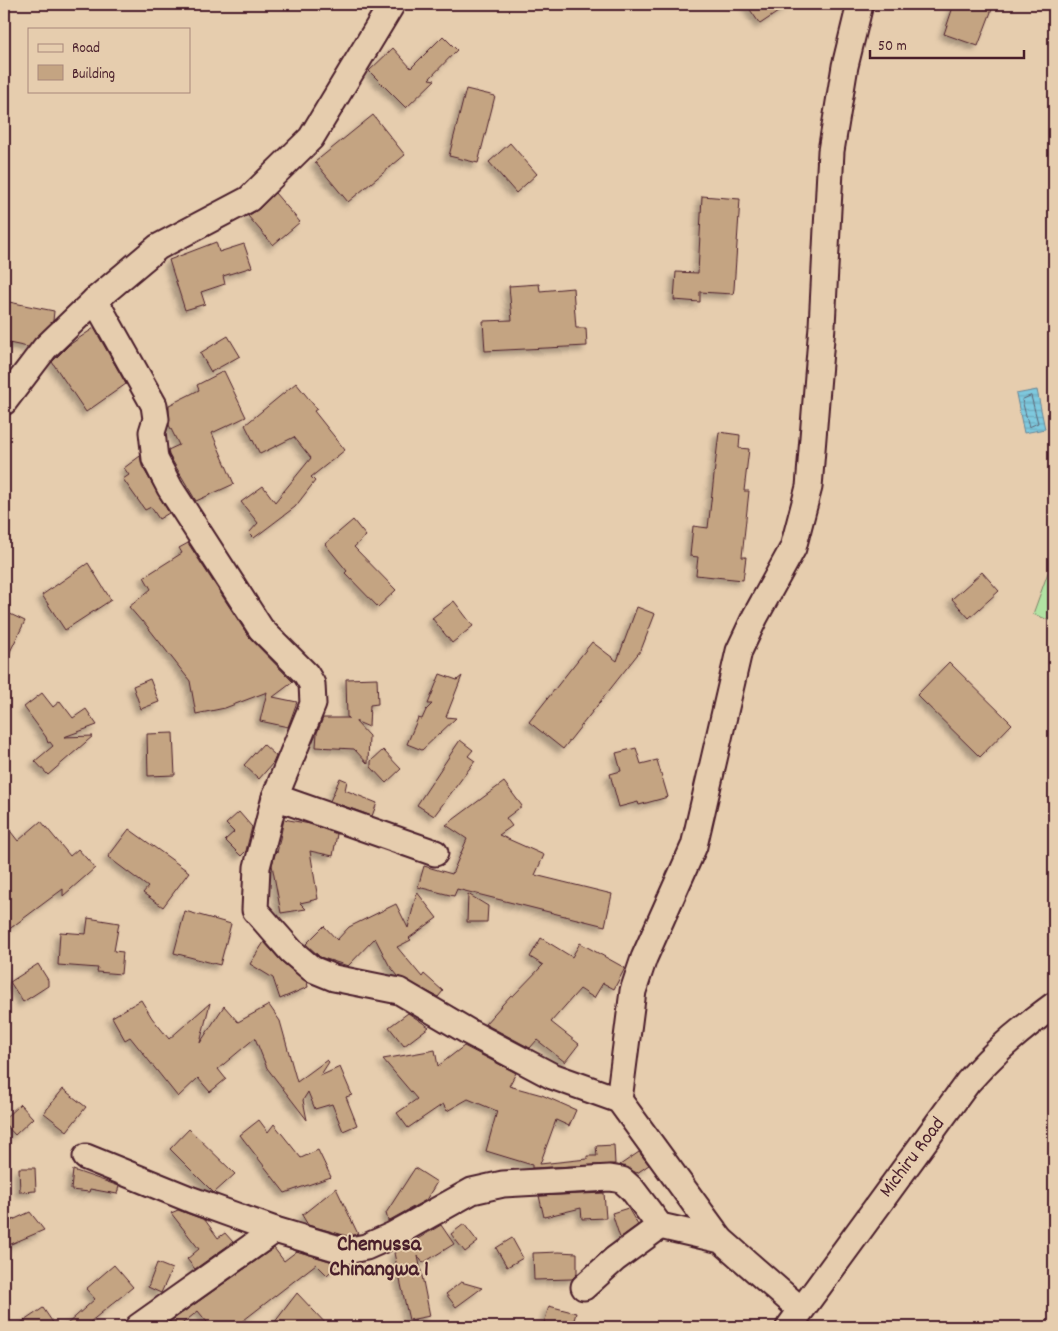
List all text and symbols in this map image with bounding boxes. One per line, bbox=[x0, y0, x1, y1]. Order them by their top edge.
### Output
legend bbox=[28, 28, 190, 92]
scale bar bbox=[870, 28, 1024, 60]
text: 50 m bbox=[878, 36, 907, 58]
text: Road bbox=[72, 38, 100, 60]
text: Building bbox=[72, 64, 115, 86]
street label: Michiru Road bbox=[873, 1112, 953, 1204]
district label: Chemussa Chinangwa 1 bbox=[329, 1230, 429, 1286]

